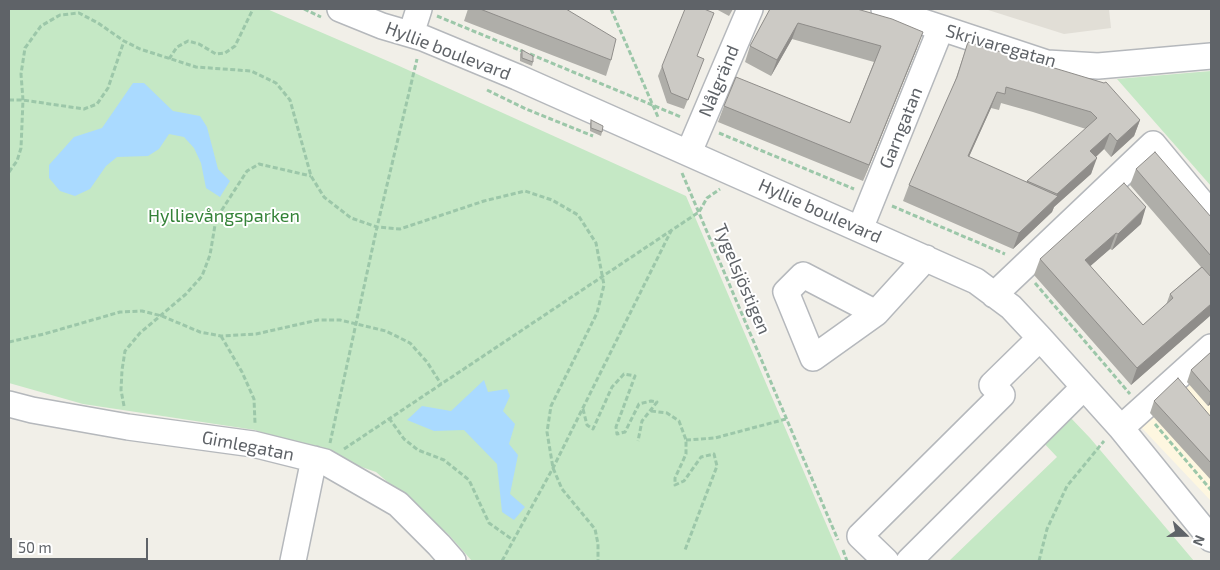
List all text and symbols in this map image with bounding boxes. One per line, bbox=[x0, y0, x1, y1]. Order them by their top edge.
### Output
street label: Hyllie boulevard bbox=[382, 17, 514, 85]
street label: Skrivaregatan bbox=[943, 20, 1059, 72]
street label: Nålgränd bbox=[694, 42, 744, 120]
street label: Garngatan bbox=[875, 84, 927, 172]
street label: Hyllie boulevard bbox=[755, 174, 885, 248]
park label: Hyllievångsparken bbox=[148, 205, 300, 227]
street label: Tygelsjöstigen bbox=[709, 220, 775, 338]
street label: Gimlegatan bbox=[200, 426, 296, 466]
north arrow bbox=[1160, 510, 1210, 560]
scale bar bbox=[12, 528, 150, 560]
text: N bbox=[1190, 533, 1209, 549]
text: 50 m bbox=[18, 538, 52, 556]

